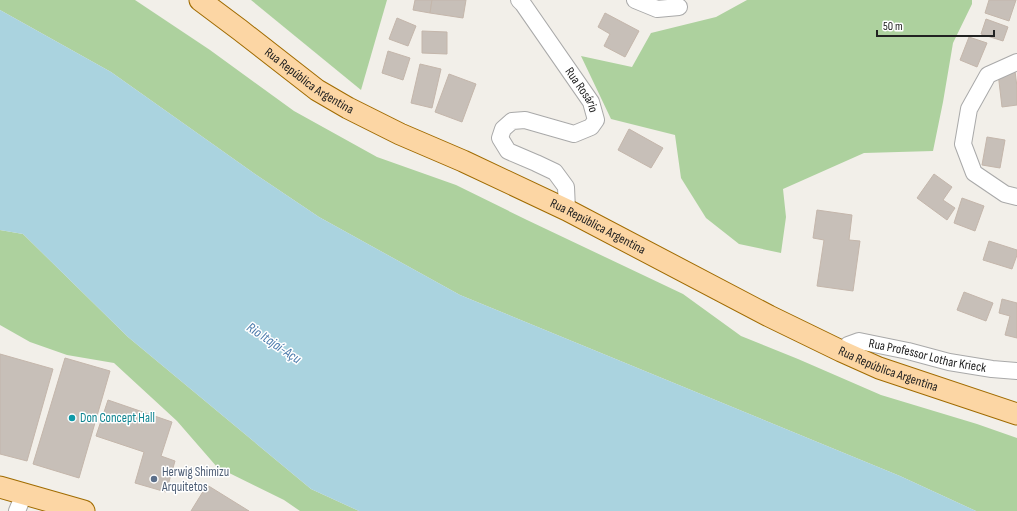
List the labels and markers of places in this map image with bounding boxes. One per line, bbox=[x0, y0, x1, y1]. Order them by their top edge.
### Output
place label: Don Concept Hall bbox=[80, 410, 155, 426]
marker: Don Concept Hall bbox=[67, 413, 77, 423]
place label: Herwig Shimizu Arquitetos bbox=[161, 464, 229, 495]
marker: Herwig Shimizu Arquitetos bbox=[149, 474, 159, 484]

